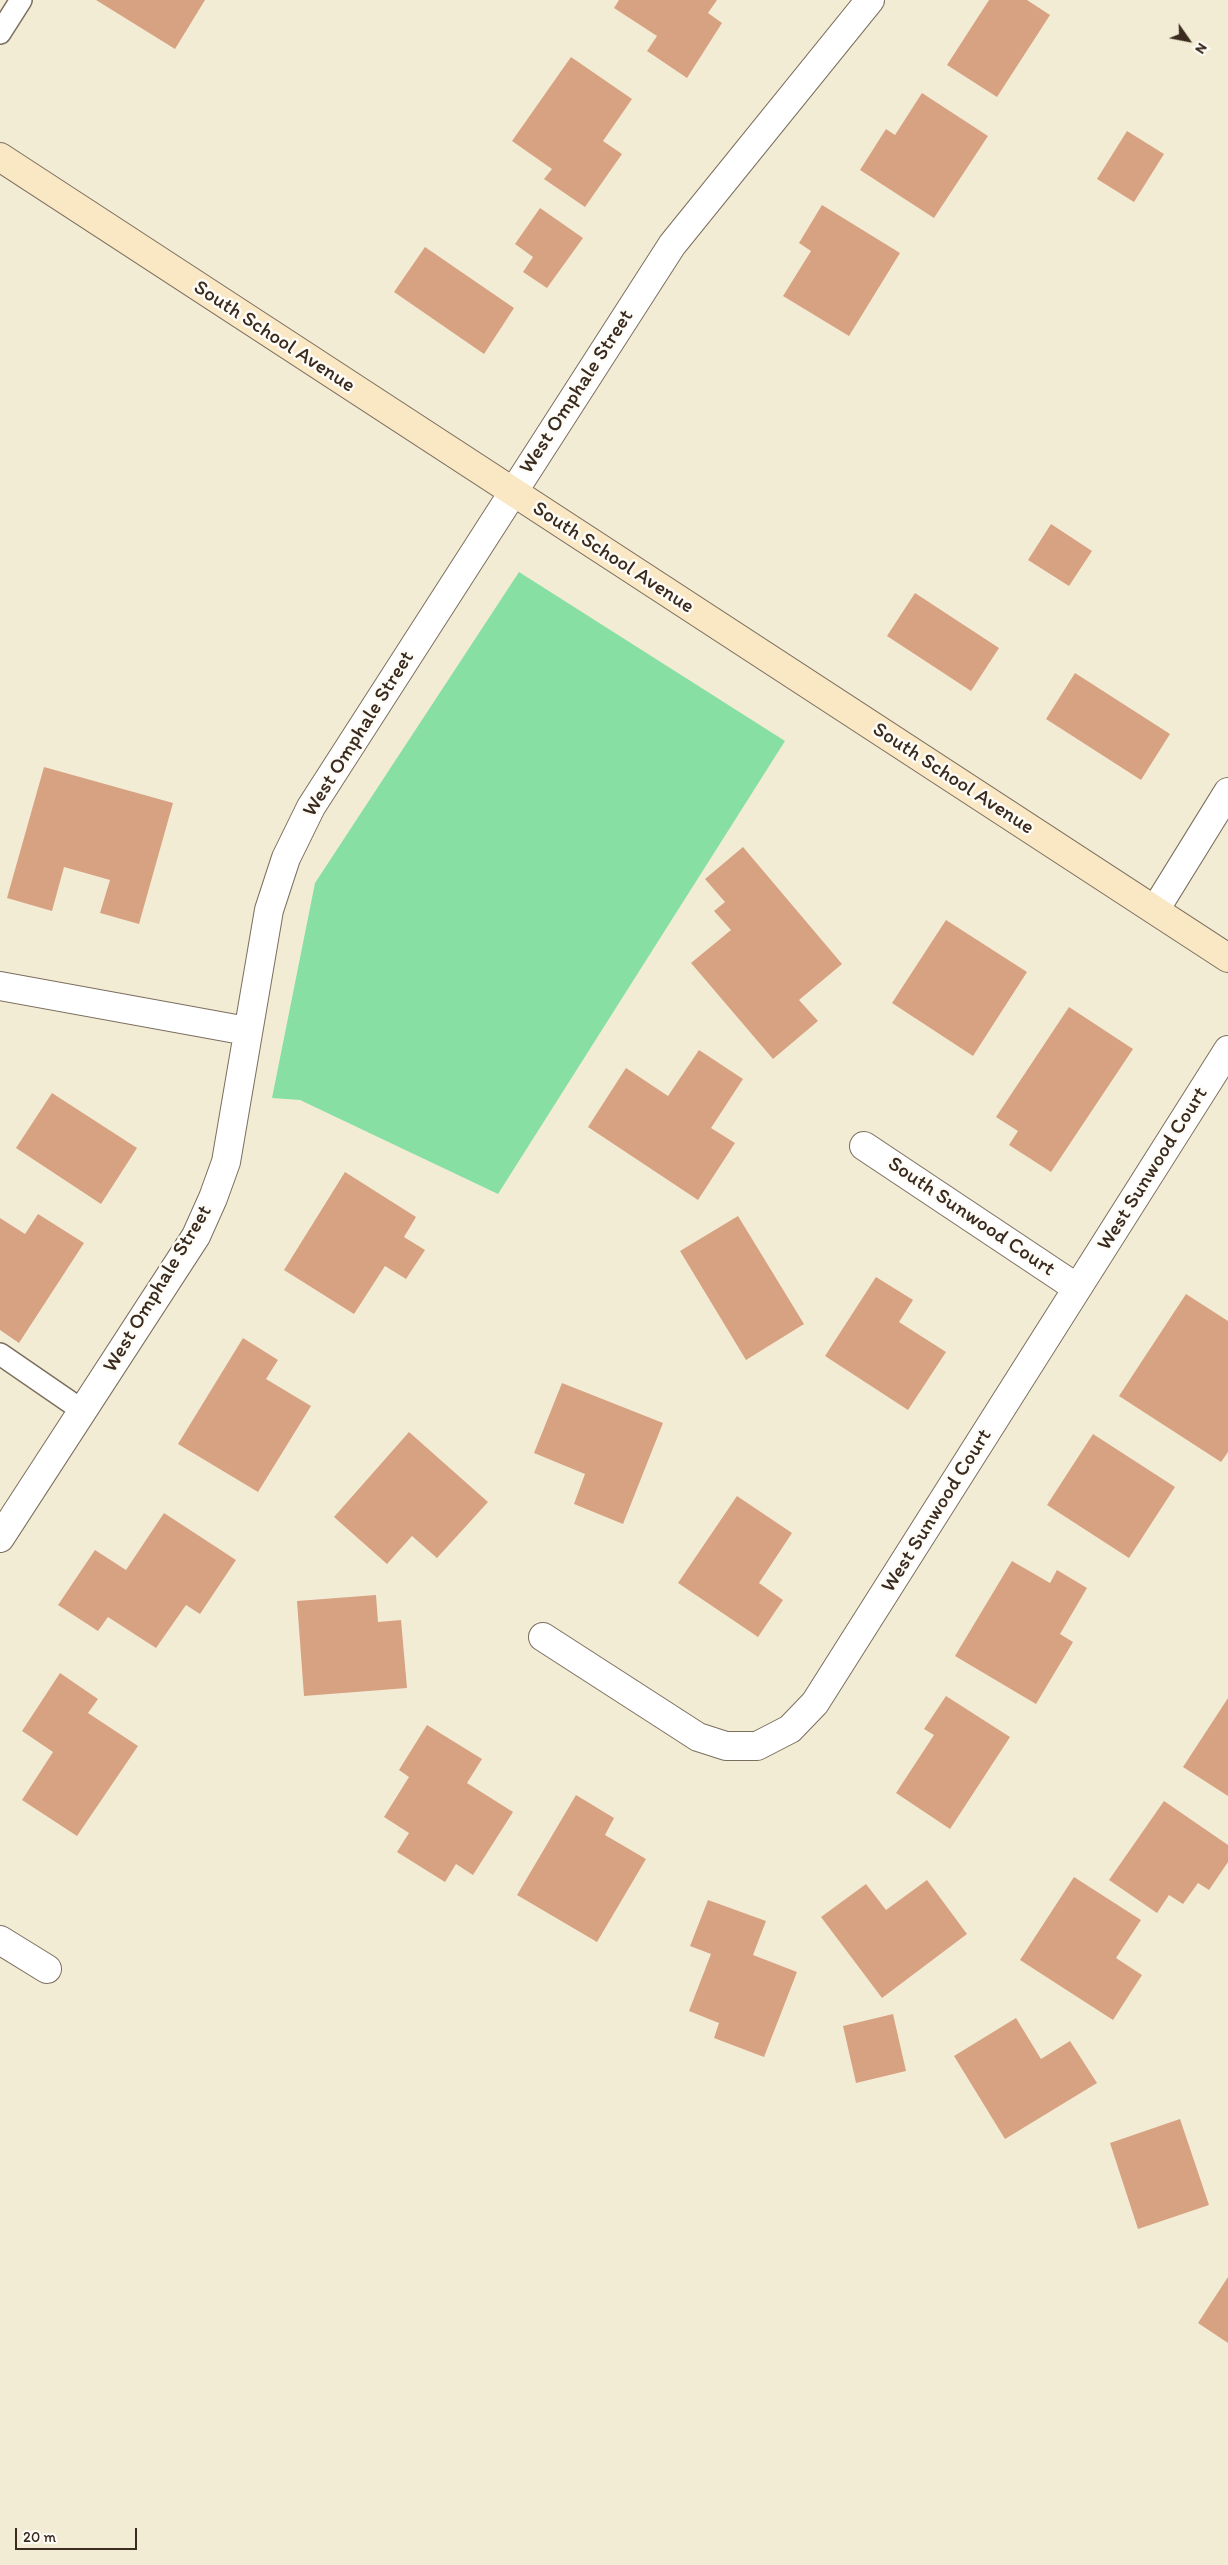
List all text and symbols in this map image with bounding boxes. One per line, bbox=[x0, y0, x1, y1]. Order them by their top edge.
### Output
north arrow bbox=[1163, 15, 1213, 65]
text: N bbox=[1191, 40, 1211, 57]
street label: South School Avenue bbox=[189, 275, 359, 399]
street label: West Omphale Street bbox=[515, 305, 639, 479]
street label: South School Avenue bbox=[528, 496, 698, 620]
street label: West Omphale Street bbox=[298, 646, 420, 822]
street label: South School Avenue bbox=[868, 717, 1038, 841]
street label: West Sunwood Court bbox=[1092, 1083, 1214, 1255]
street label: South Sunwood Court bbox=[883, 1152, 1059, 1282]
street label: West Omphale Street bbox=[98, 1201, 218, 1377]
street label: West Sunwood Court bbox=[876, 1425, 998, 1597]
scale bar bbox=[18, 2518, 140, 2550]
text: 20 m bbox=[23, 2528, 56, 2546]

